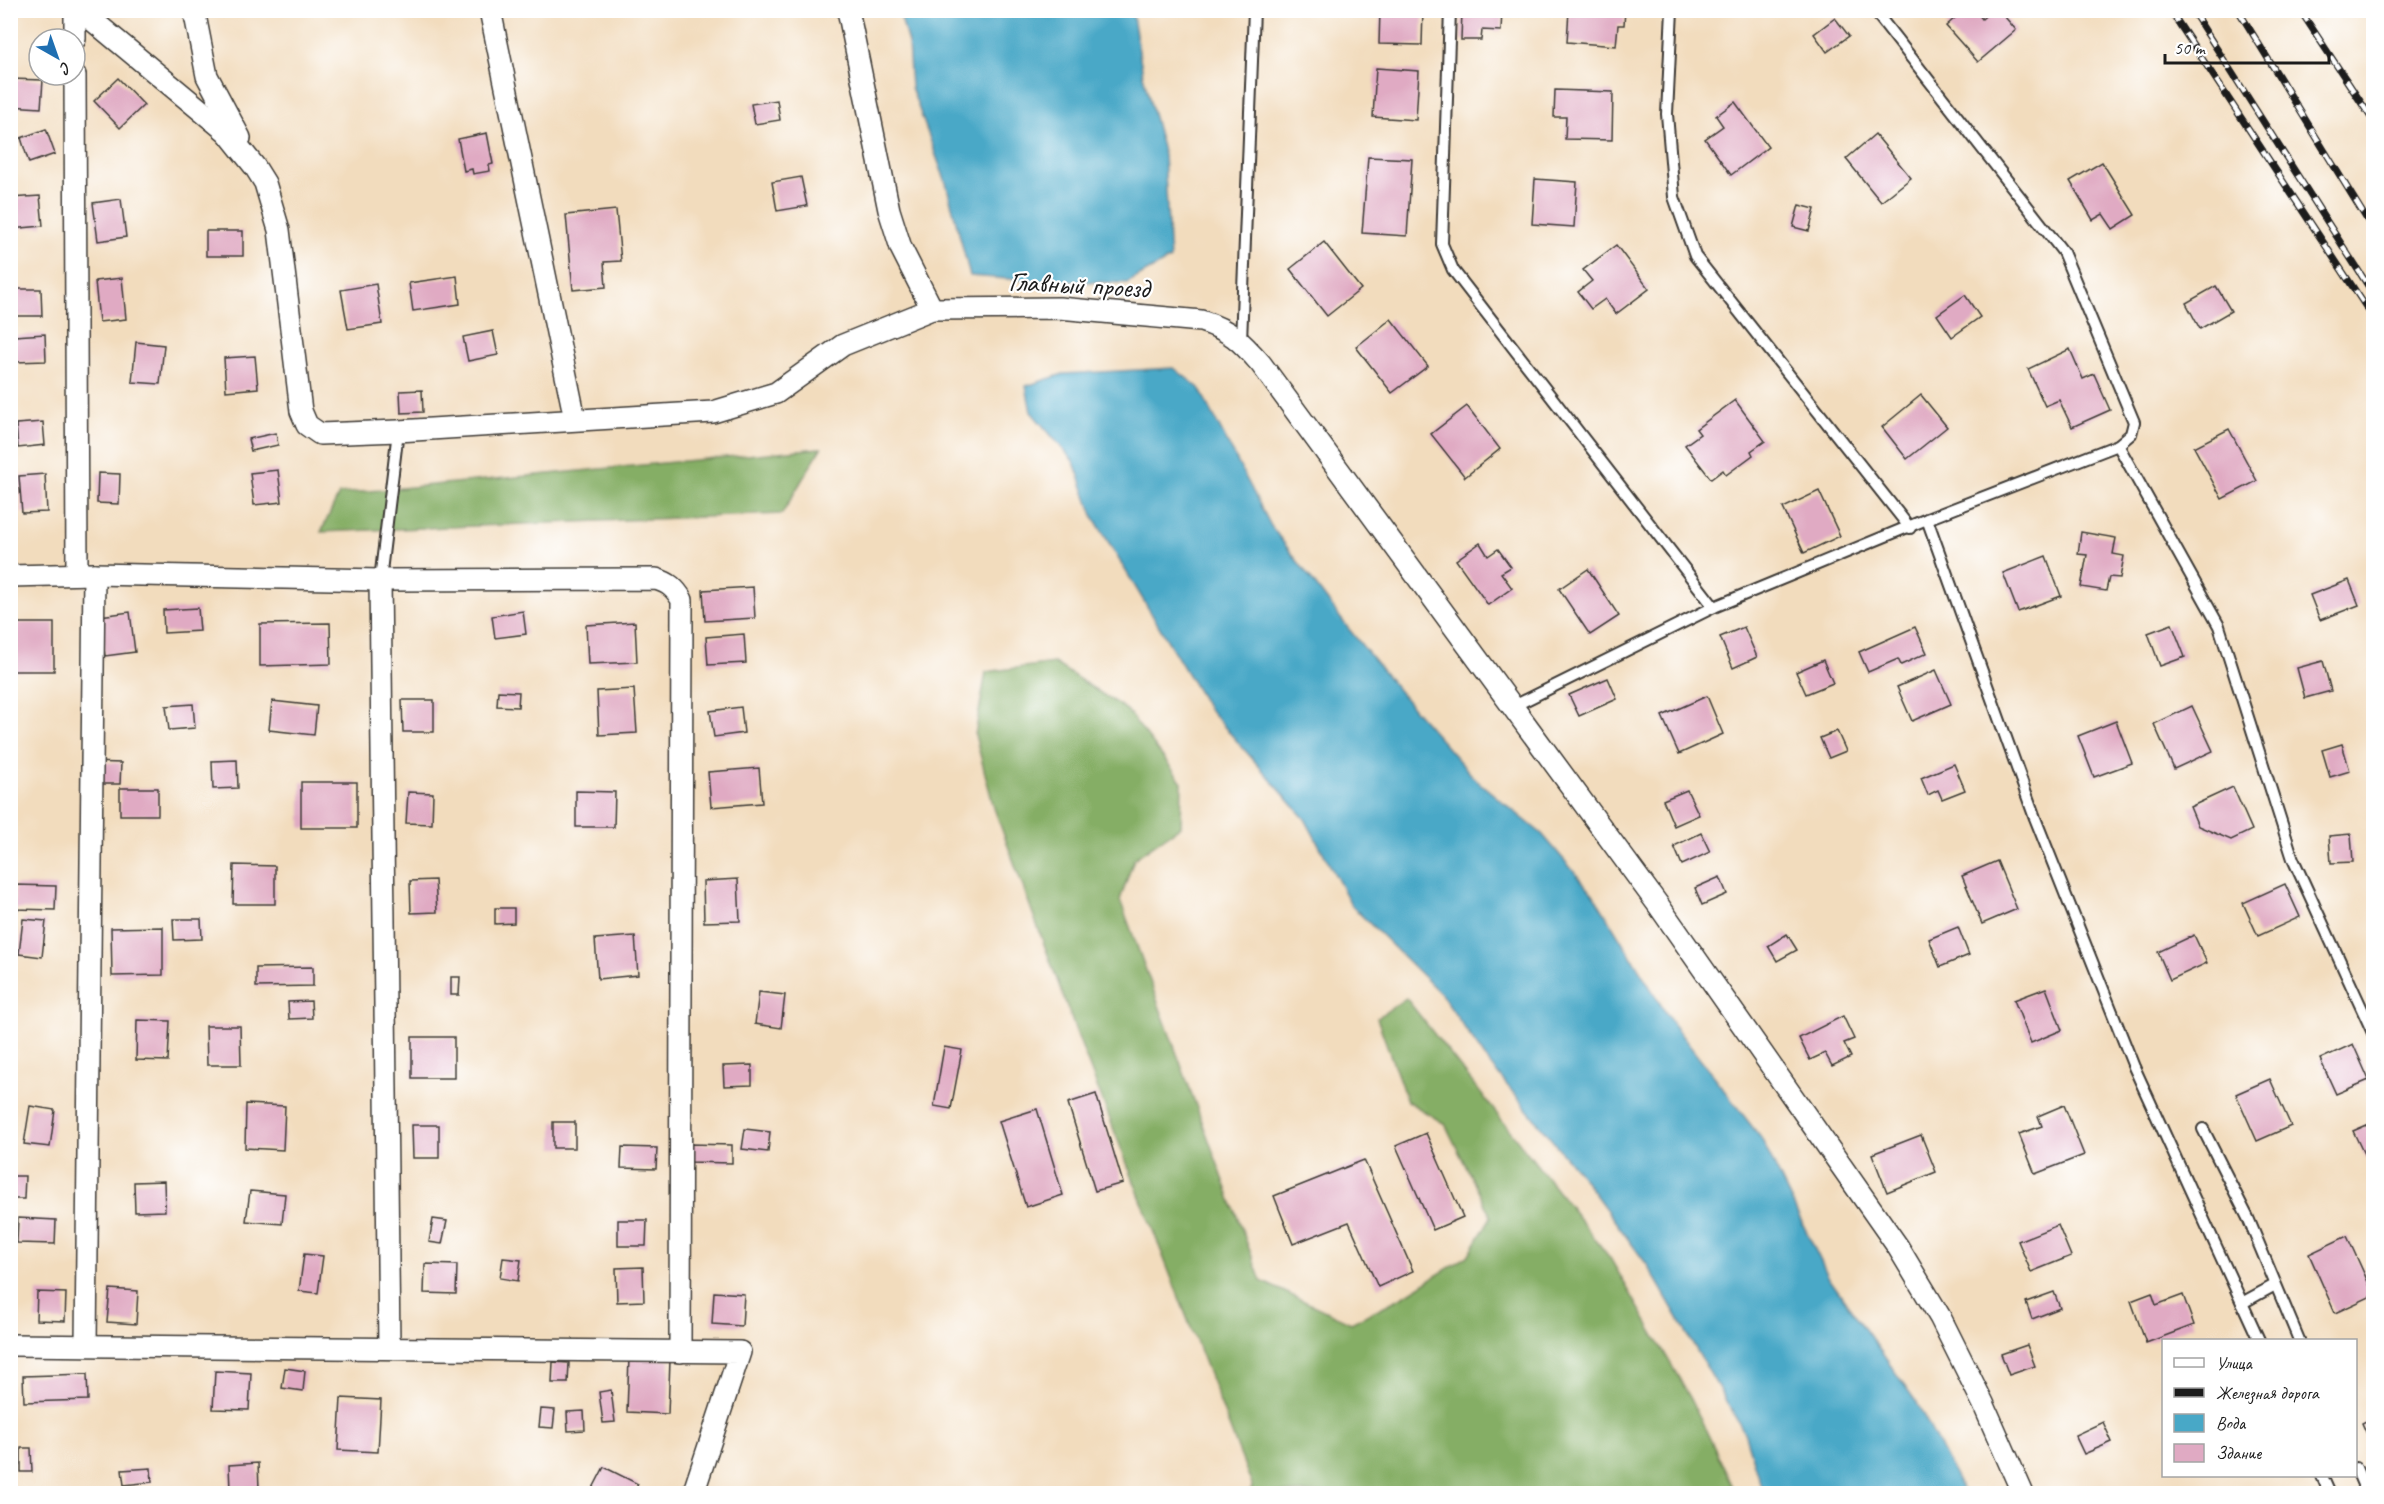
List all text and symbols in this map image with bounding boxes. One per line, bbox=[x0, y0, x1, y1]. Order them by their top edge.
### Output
north arrow bbox=[27, 27, 87, 87]
scale bar bbox=[2165, 27, 2328, 65]
text: 50 m bbox=[2174, 37, 2207, 59]
text: С bbox=[55, 58, 75, 79]
street label: Главный проезд bbox=[1008, 263, 1153, 306]
legend bbox=[2162, 1339, 2357, 1477]
text: Улица bbox=[2216, 1352, 2253, 1374]
text: Железная дорога bbox=[2216, 1382, 2320, 1405]
text: Вода bbox=[2216, 1412, 2247, 1434]
text: Здание bbox=[2216, 1442, 2262, 1464]

